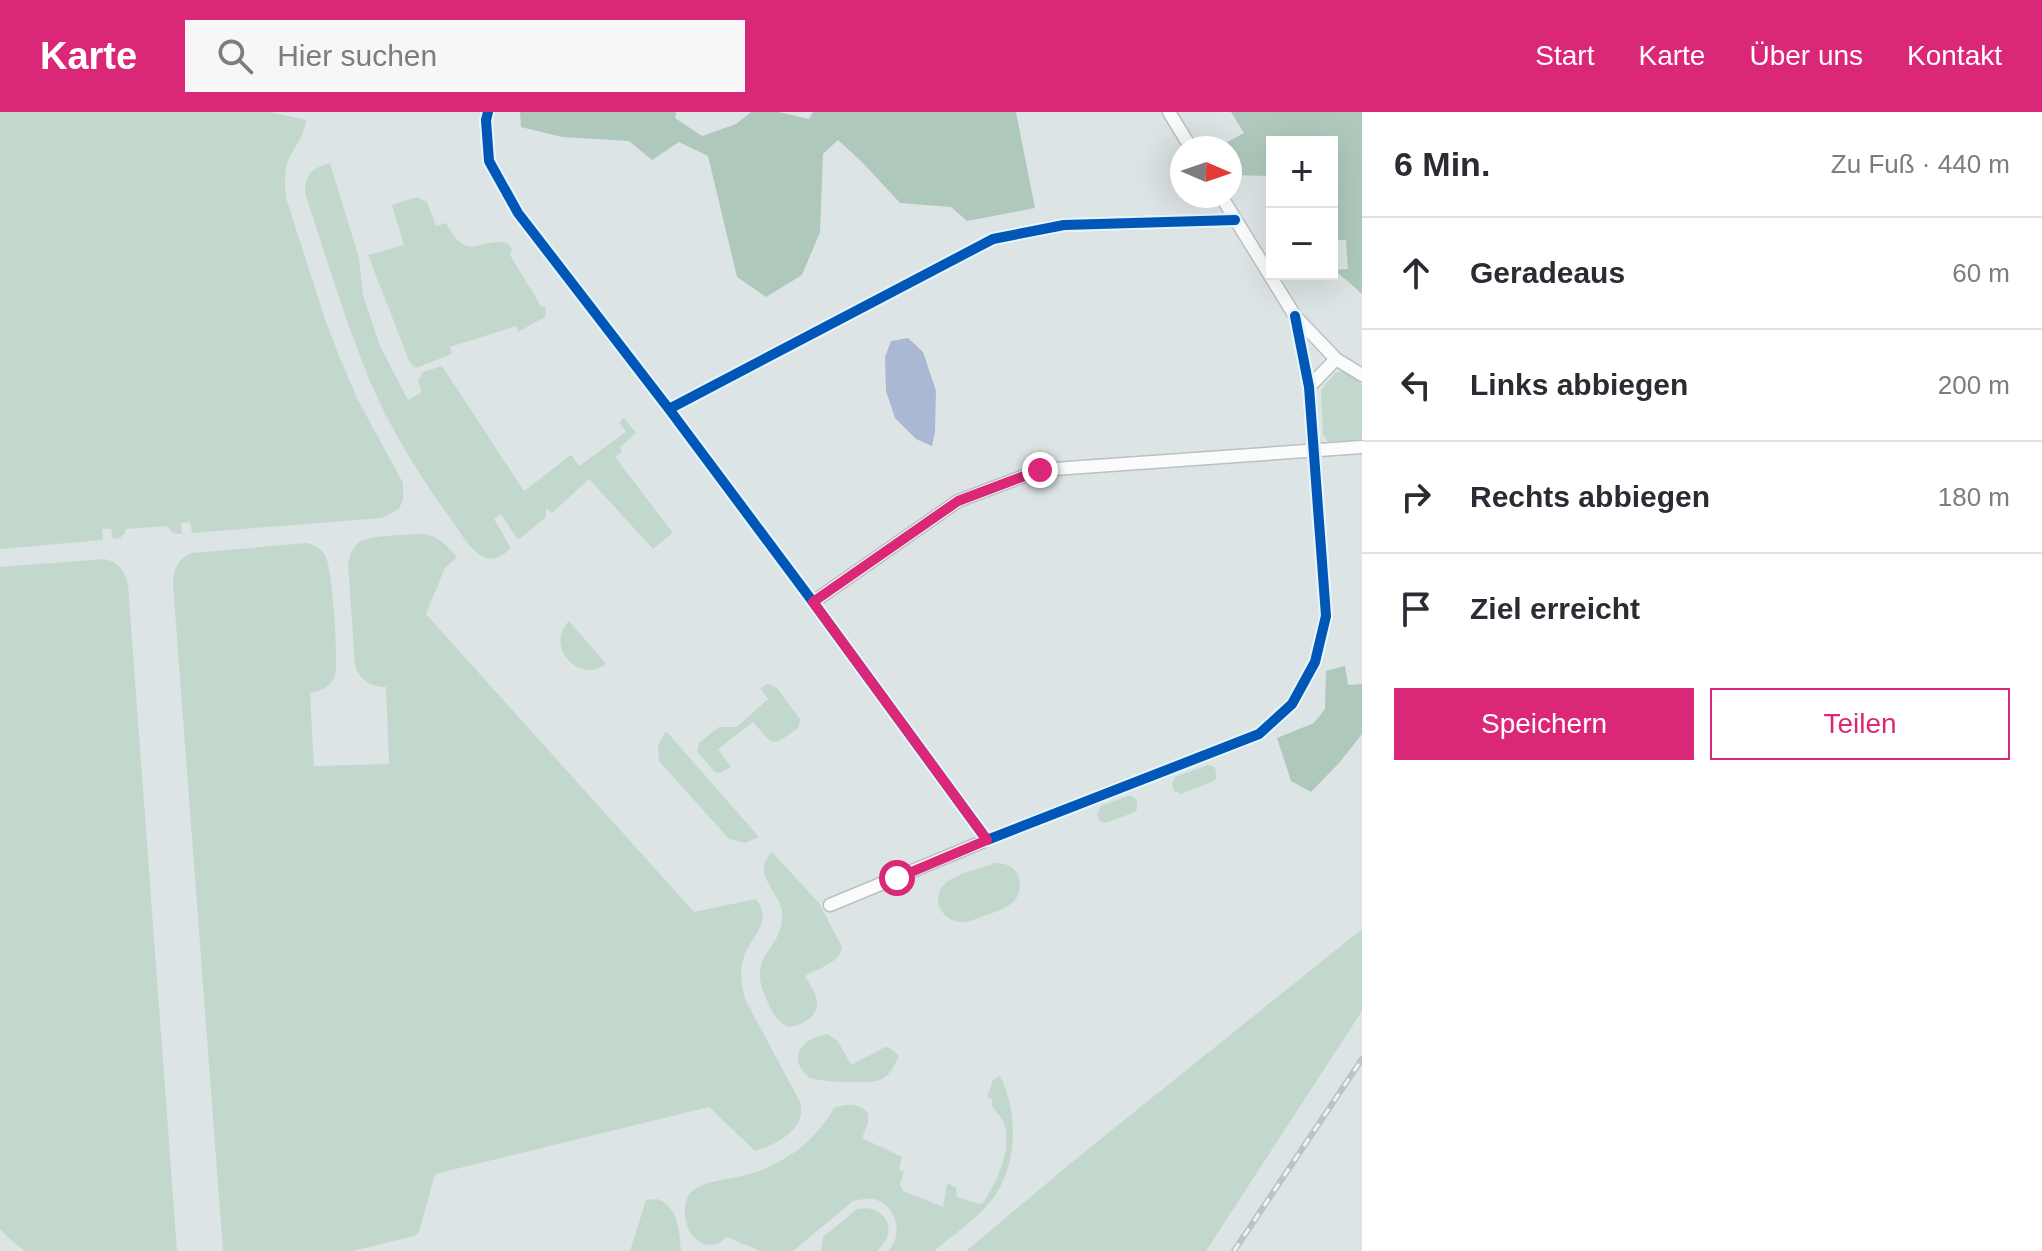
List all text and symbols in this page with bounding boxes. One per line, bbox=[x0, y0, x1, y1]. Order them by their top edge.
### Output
search box bbox=[185, 20, 745, 92]
icon: search bbox=[213, 34, 257, 78]
text: Karte bbox=[40, 35, 137, 77]
text: Hier suchen bbox=[277, 39, 437, 72]
text: Start bbox=[1535, 40, 1594, 71]
text: Karte bbox=[1638, 40, 1705, 71]
text: Über uns bbox=[1749, 40, 1863, 71]
text: Kontakt bbox=[1907, 40, 2002, 71]
north arrow bbox=[1170, 136, 1242, 208]
map controls bbox=[1266, 136, 1338, 280]
button: + bbox=[1266, 136, 1338, 208]
text: 6 Min. bbox=[1394, 145, 1490, 183]
text: Zu Fuß · 440 m bbox=[1831, 149, 2010, 179]
button: − bbox=[1266, 208, 1338, 280]
icon: ahead bbox=[1394, 251, 1438, 295]
text: Geradeaus bbox=[1470, 256, 1625, 289]
text: 60 m bbox=[1952, 258, 2010, 288]
icon: left bbox=[1394, 363, 1438, 407]
text: Links abbiegen bbox=[1470, 368, 1688, 401]
text: 200 m bbox=[1938, 370, 2010, 400]
route end bbox=[1022, 452, 1058, 488]
icon: right bbox=[1394, 475, 1438, 519]
text: Rechts abbiegen bbox=[1470, 480, 1710, 513]
text: 180 m bbox=[1938, 482, 2010, 512]
icon: arrive bbox=[1394, 587, 1438, 631]
text: Ziel erreicht bbox=[1470, 592, 1640, 625]
button: Speichern bbox=[1394, 688, 1694, 760]
button: Teilen bbox=[1710, 688, 2010, 760]
route start bbox=[879, 860, 915, 896]

